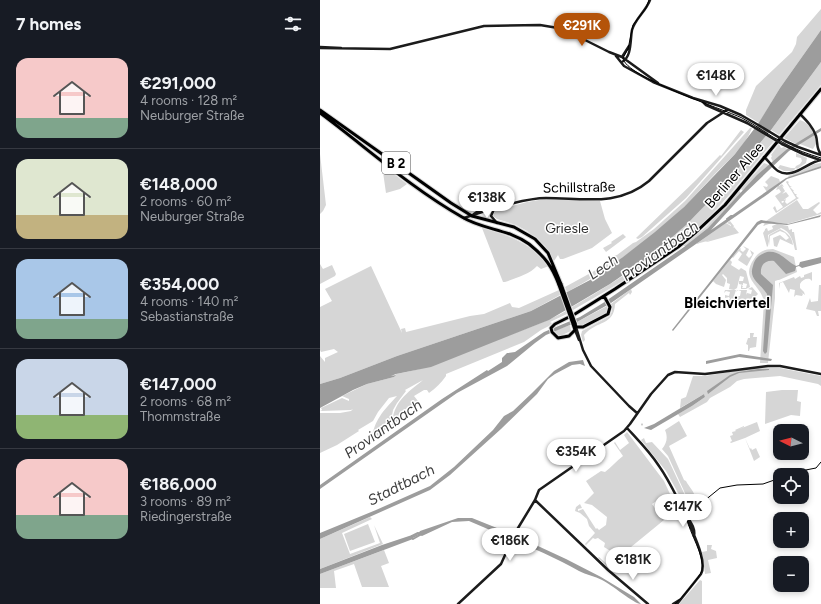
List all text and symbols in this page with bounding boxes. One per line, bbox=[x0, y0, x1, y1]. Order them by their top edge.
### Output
icon: filters bbox=[282, 13, 304, 35]
pin: €291K bbox=[554, 13, 610, 47]
text: 7 homes bbox=[16, 14, 81, 34]
text: €291K bbox=[563, 18, 601, 33]
pin: €148K bbox=[688, 63, 744, 97]
text: €148K bbox=[696, 68, 736, 83]
text: €291,000 bbox=[140, 73, 216, 93]
icon: home bbox=[48, 74, 96, 122]
text: 4 rooms · 128 m² bbox=[140, 93, 237, 108]
text: Neuburger Straße bbox=[140, 108, 244, 123]
street label: Berliner Allee bbox=[701, 139, 768, 212]
road number: B 2 bbox=[382, 152, 410, 174]
text: €148,000 bbox=[140, 174, 218, 194]
icon: home bbox=[48, 175, 96, 223]
street label: Schillstraße bbox=[543, 178, 616, 197]
pin: €138K bbox=[459, 185, 515, 219]
text: €138K bbox=[468, 190, 506, 205]
text: 2 rooms · 60 m² bbox=[140, 194, 231, 209]
text: Neuburger Straße bbox=[140, 209, 244, 224]
water label: Proviantbach bbox=[618, 217, 702, 285]
park label: Griesle bbox=[545, 220, 589, 237]
water label: Lech bbox=[584, 250, 622, 284]
text: €354,000 bbox=[140, 274, 219, 294]
icon: home bbox=[48, 275, 96, 323]
text: 4 rooms · 140 m² bbox=[140, 294, 238, 309]
district label: Bleichviertel bbox=[684, 294, 770, 312]
text: Sebastianstraße bbox=[140, 309, 234, 324]
text: €147,000 bbox=[140, 374, 217, 394]
icon: home bbox=[48, 375, 96, 423]
text: 2 rooms · 68 m² bbox=[140, 394, 231, 409]
water label: Proviantbach bbox=[341, 396, 425, 462]
text: Thommstraße bbox=[140, 409, 221, 424]
north arrow bbox=[773, 424, 809, 460]
map controls bbox=[773, 424, 809, 592]
pin: €354K bbox=[548, 439, 604, 473]
text: €354K bbox=[556, 444, 596, 459]
water label: Stadtbach bbox=[365, 461, 437, 509]
button: locate bbox=[773, 468, 809, 504]
text: €186,000 bbox=[140, 474, 217, 494]
icon: home bbox=[48, 475, 96, 523]
text: 3 rooms · 89 m² bbox=[140, 494, 231, 509]
pin: €147K bbox=[655, 494, 711, 528]
text: €147K bbox=[664, 499, 702, 514]
text: Riedingerstraße bbox=[140, 509, 232, 524]
button: + bbox=[773, 512, 809, 548]
pin: €186K bbox=[482, 528, 538, 562]
text: €186K bbox=[491, 533, 529, 548]
pin: €181K bbox=[605, 547, 661, 581]
text: €181K bbox=[615, 552, 651, 567]
button: − bbox=[773, 556, 809, 592]

